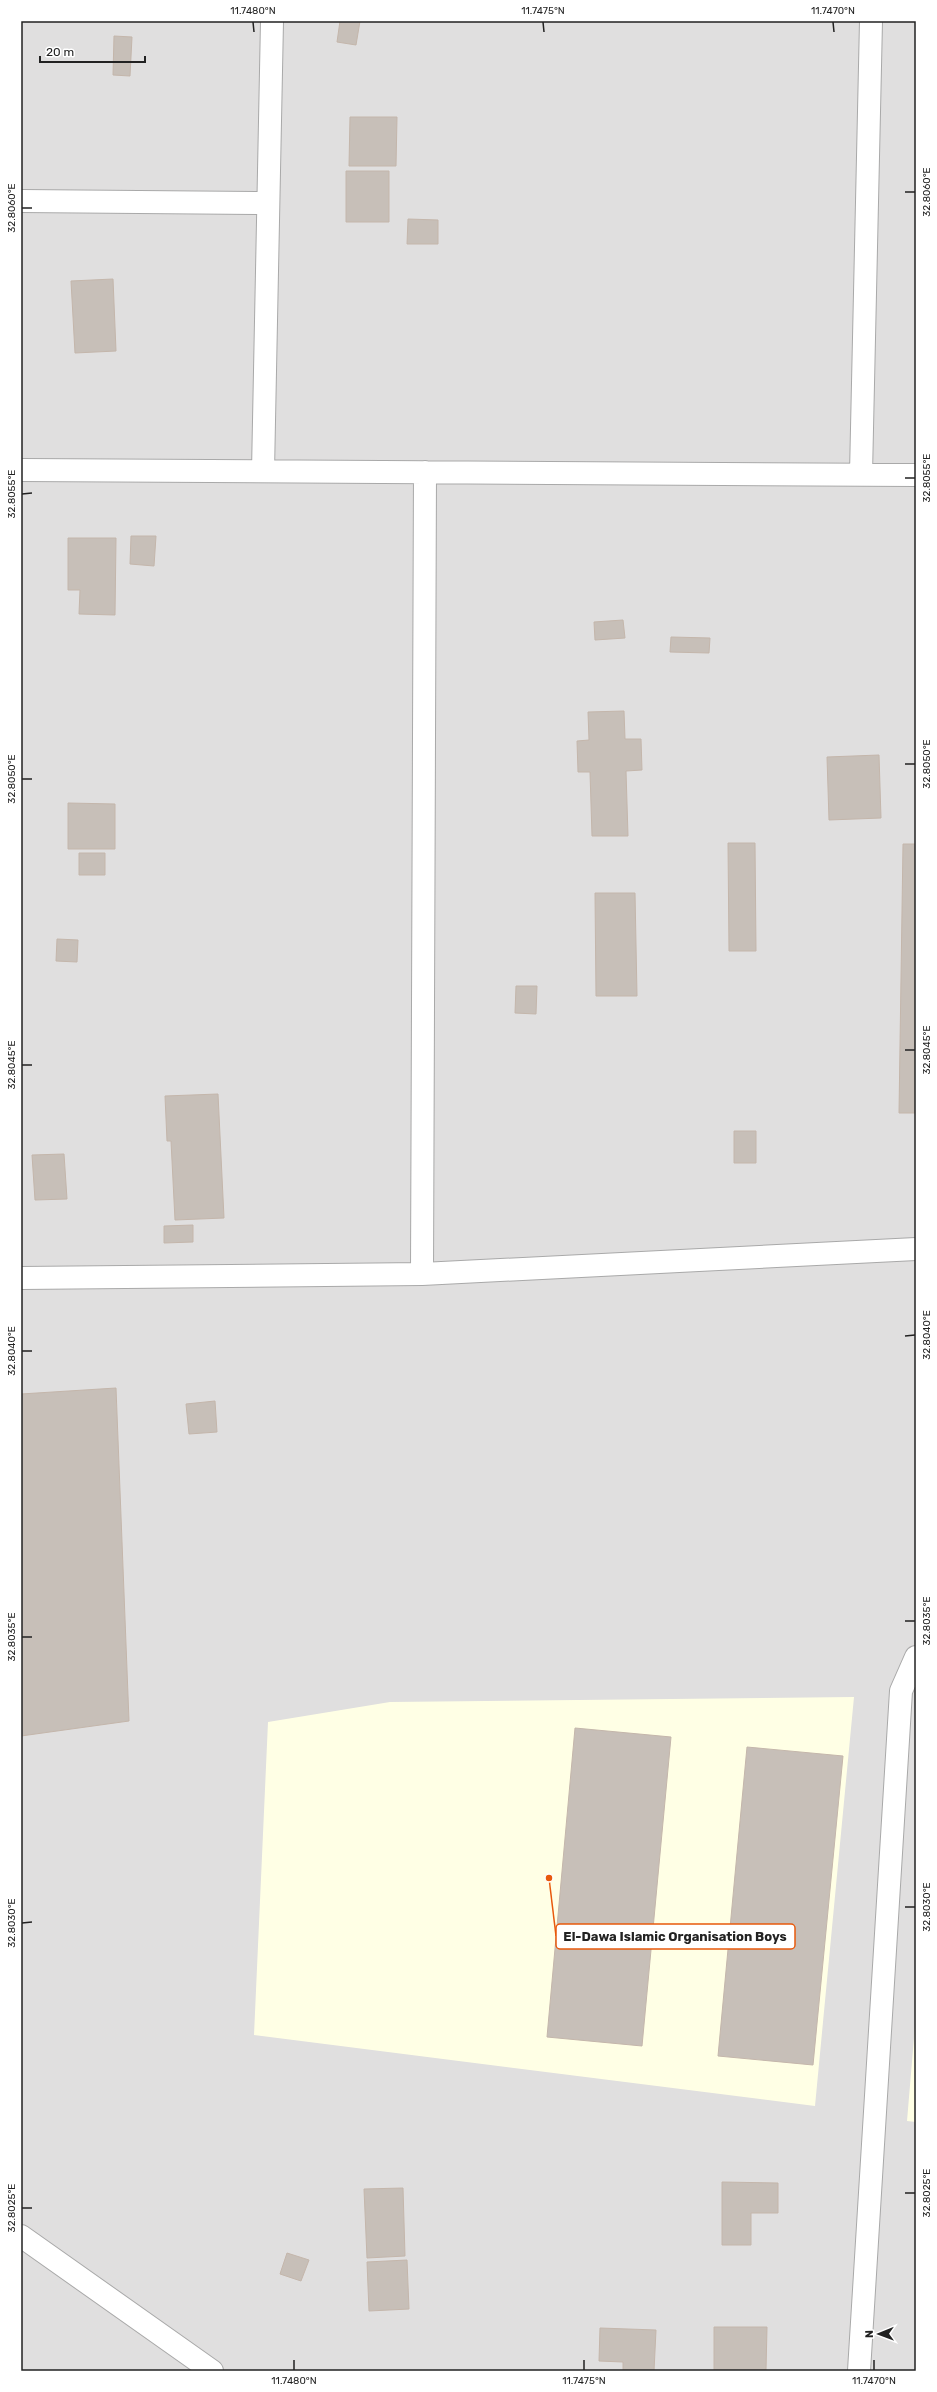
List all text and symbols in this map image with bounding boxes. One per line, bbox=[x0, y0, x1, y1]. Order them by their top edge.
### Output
text: 11.7480°N bbox=[230, 5, 276, 17]
text: 11.7475°N bbox=[521, 5, 565, 17]
text: 11.7470°N bbox=[811, 5, 855, 17]
scale bar bbox=[40, 38, 145, 64]
text: 20 m bbox=[46, 45, 74, 59]
text: 32.8060°E bbox=[921, 167, 933, 217]
text: 32.8060°E bbox=[6, 183, 18, 233]
text: 32.8055°E bbox=[921, 454, 933, 502]
text: 32.8055°E bbox=[6, 470, 18, 518]
text: 32.8050°E bbox=[921, 739, 933, 789]
text: 32.8050°E bbox=[6, 754, 18, 804]
text: 32.8045°E bbox=[921, 1025, 933, 1075]
text: 32.8045°E bbox=[6, 1040, 18, 1090]
text: 32.8040°E bbox=[921, 1310, 933, 1360]
text: 32.8040°E bbox=[6, 1326, 18, 1376]
text: 32.8035°E bbox=[921, 1597, 933, 1645]
text: 32.8035°E bbox=[6, 1613, 18, 1661]
text: 32.8030°E bbox=[921, 1882, 933, 1932]
text: 32.8030°E bbox=[6, 1898, 18, 1948]
callout: El-Dawa Islamic Organisation Boys bbox=[556, 1924, 795, 1949]
text: El-Dawa Islamic Organisation Boys bbox=[563, 1929, 787, 1944]
text: 32.8025°E bbox=[921, 2169, 933, 2217]
text: 32.8025°E bbox=[6, 2184, 18, 2232]
north arrow bbox=[859, 2314, 899, 2354]
text: N bbox=[863, 2330, 876, 2338]
text: 11.7480°N bbox=[271, 2375, 317, 2387]
text: 11.7475°N bbox=[562, 2375, 606, 2387]
text: 11.7470°N bbox=[852, 2375, 896, 2387]

